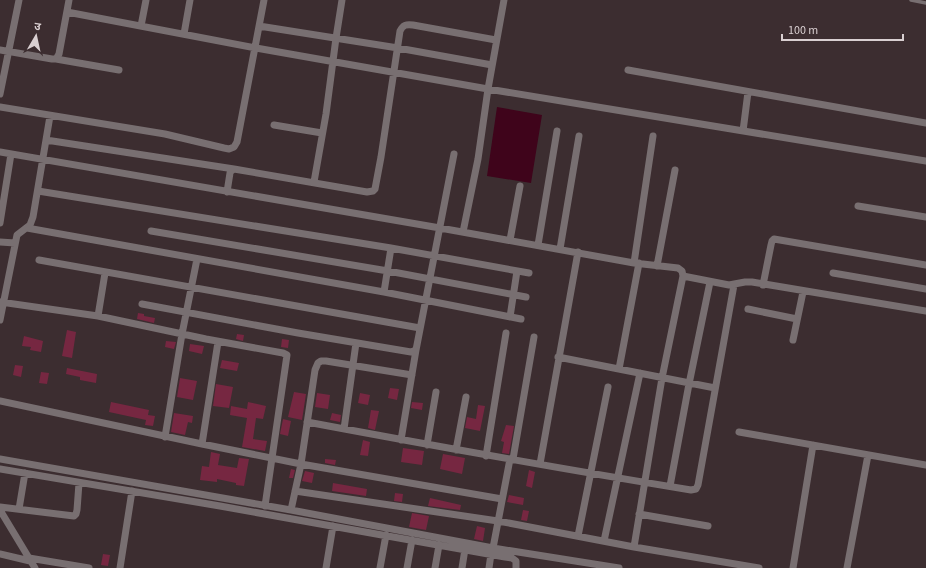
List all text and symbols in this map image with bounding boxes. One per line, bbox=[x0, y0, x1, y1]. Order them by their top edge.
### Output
north arrow bbox=[16, 16, 56, 56]
scale bar bbox=[782, 16, 903, 42]
text: उ bbox=[33, 19, 42, 35]
text: 100 m bbox=[788, 22, 818, 39]

